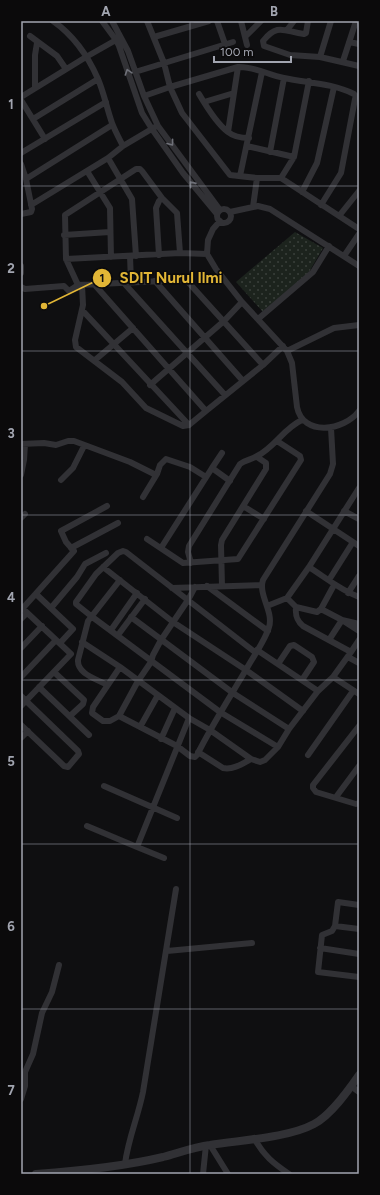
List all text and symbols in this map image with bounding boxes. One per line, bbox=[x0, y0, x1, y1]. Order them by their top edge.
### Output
text: A bbox=[101, 4, 111, 19]
text: B bbox=[270, 4, 278, 19]
scale bar bbox=[214, 38, 291, 64]
text: 100 m bbox=[220, 45, 254, 59]
one-way arrow bbox=[124, 69, 133, 76]
text: 1 bbox=[8, 97, 14, 112]
one-way arrow bbox=[166, 139, 173, 146]
one-way arrow bbox=[190, 181, 197, 188]
text: 2 bbox=[7, 261, 15, 276]
callout: SDIT Nurul Ilmi bbox=[92, 264, 230, 291]
text: SDIT Nurul Ilmi bbox=[120, 269, 223, 287]
text: 1 bbox=[99, 271, 105, 285]
text: 3 bbox=[7, 426, 15, 441]
text: 4 bbox=[7, 590, 15, 605]
text: 5 bbox=[7, 754, 15, 769]
text: 6 bbox=[7, 919, 15, 934]
text: 7 bbox=[7, 1083, 15, 1098]

